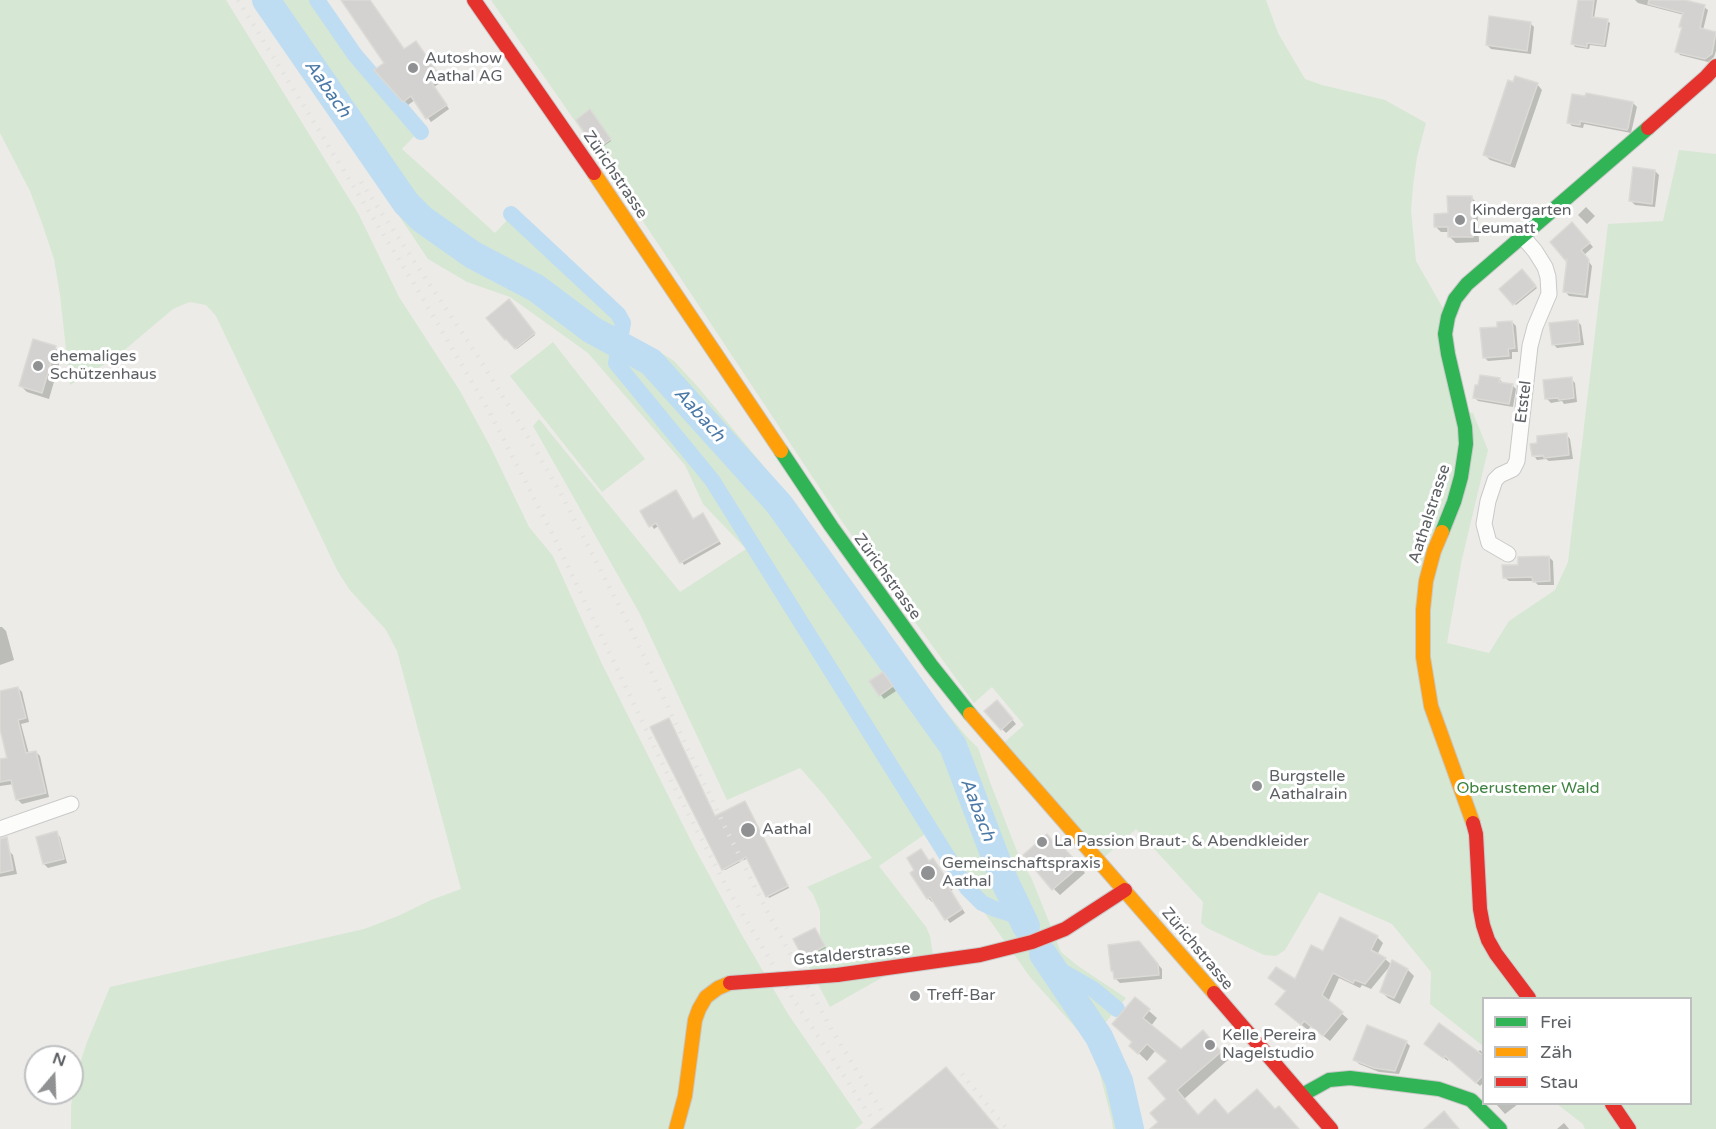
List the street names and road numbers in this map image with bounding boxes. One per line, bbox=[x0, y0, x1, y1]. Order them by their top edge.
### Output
street label: Zürichstrasse bbox=[579, 128, 651, 222]
street label: Etstel bbox=[1512, 380, 1536, 424]
street label: Aathalstrasse bbox=[1405, 462, 1455, 566]
street label: Zürichstrasse bbox=[849, 530, 925, 624]
street label: Zürichstrasse bbox=[1157, 904, 1237, 994]
street label: Gstalderstrasse bbox=[793, 939, 911, 971]

